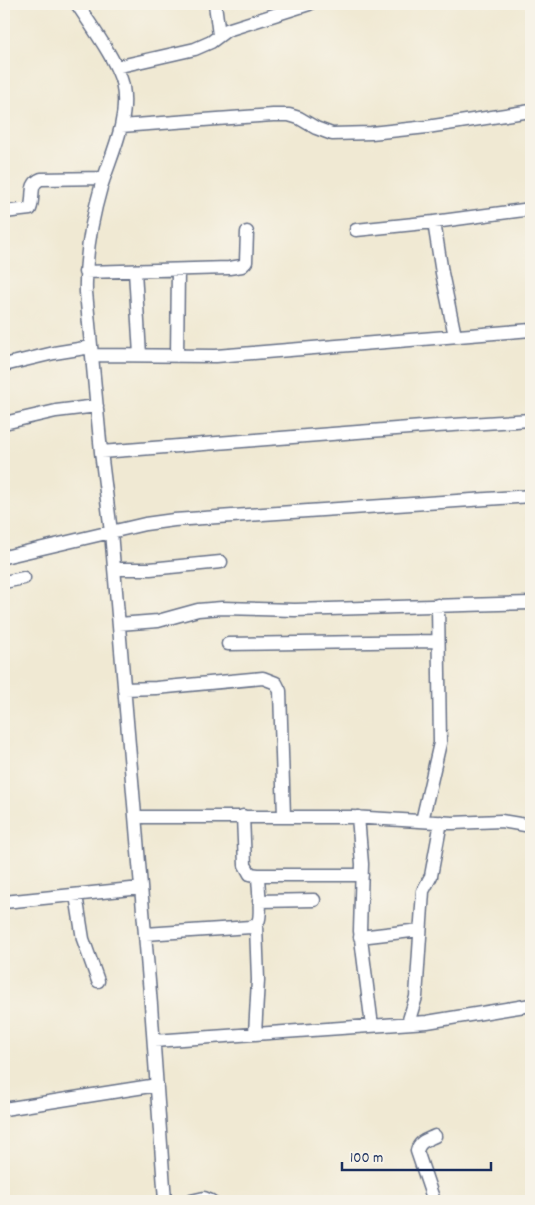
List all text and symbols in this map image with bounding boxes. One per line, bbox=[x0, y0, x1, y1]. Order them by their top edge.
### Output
scale bar bbox=[342, 1140, 491, 1172]
text: 100 m bbox=[350, 1148, 383, 1170]

